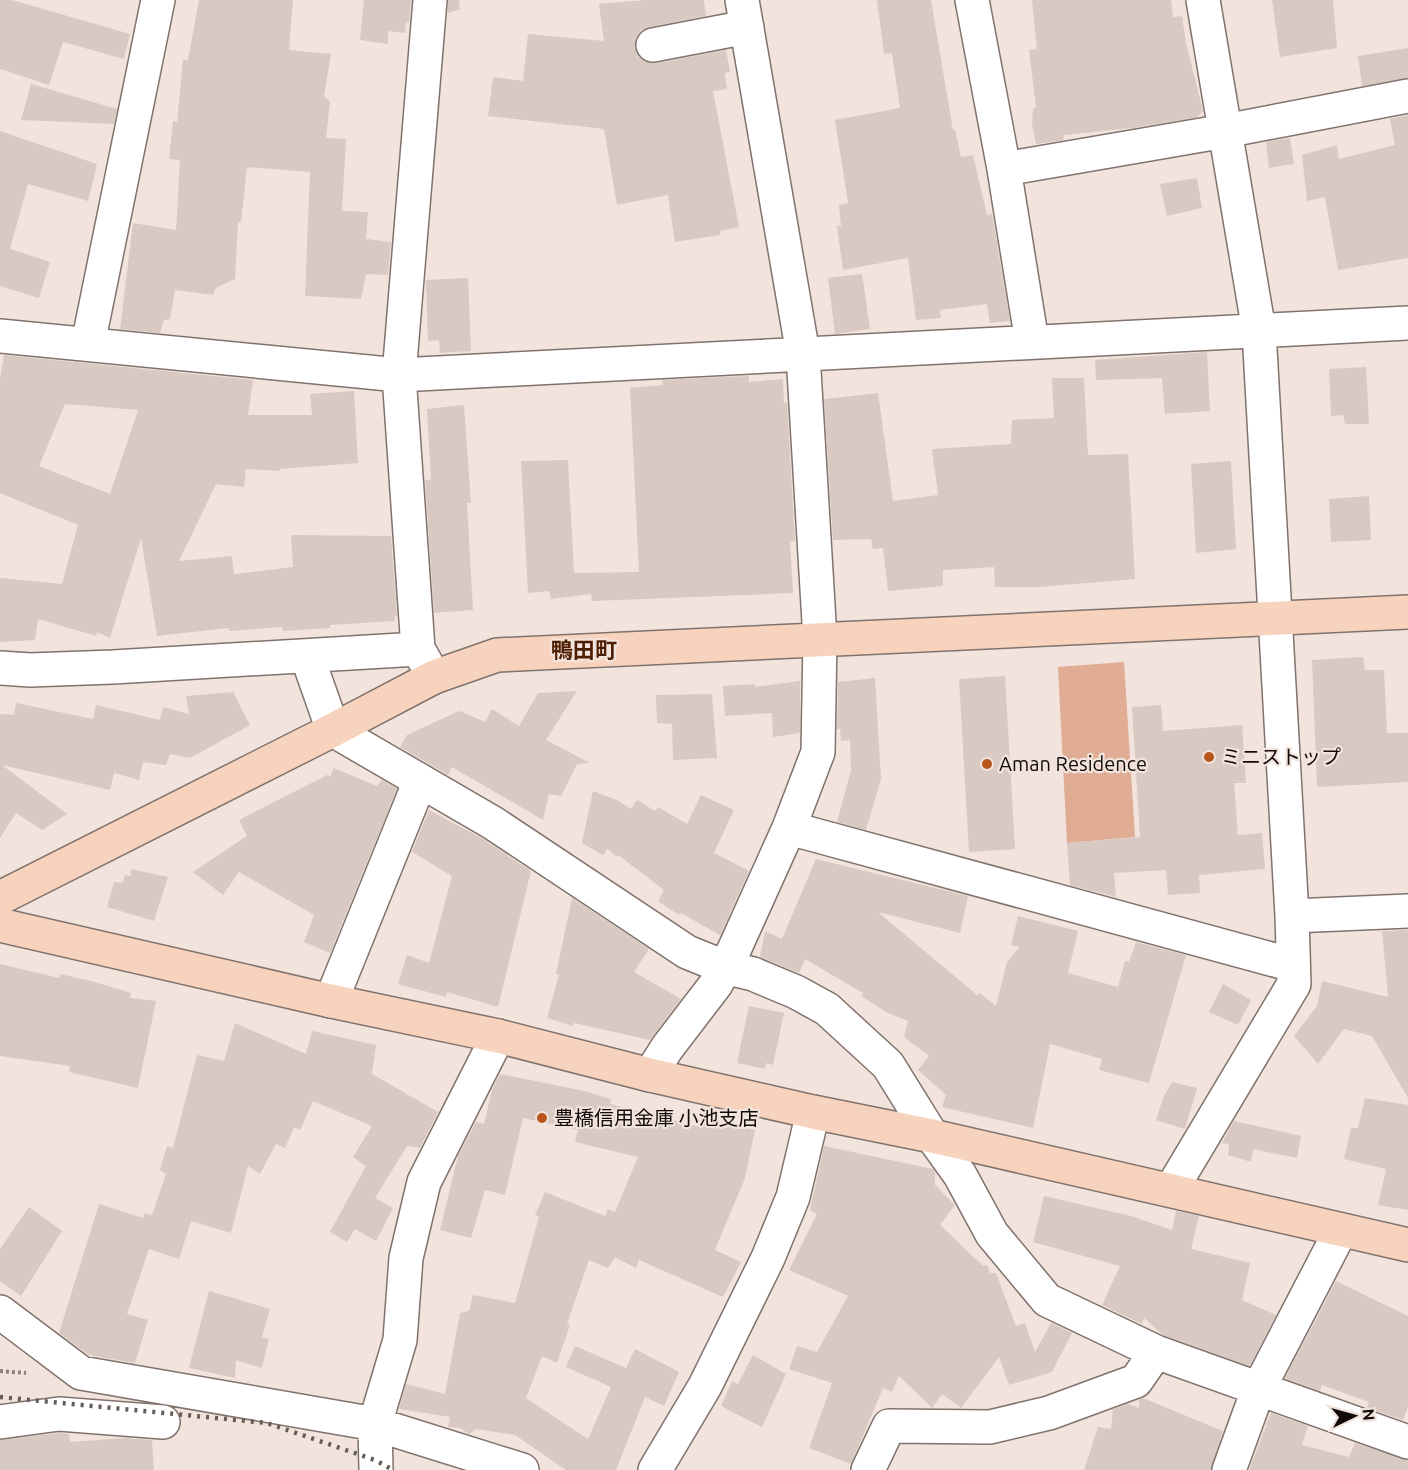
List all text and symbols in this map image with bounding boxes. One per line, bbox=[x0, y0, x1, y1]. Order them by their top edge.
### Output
district label: 鴨田町 bbox=[551, 637, 617, 662]
place label: ミニストップ bbox=[1221, 745, 1341, 768]
marker: ミニストップ bbox=[1202, 750, 1216, 764]
place label: Aman Residence bbox=[999, 752, 1147, 775]
marker: Aman Residence bbox=[980, 757, 994, 771]
place label: 豊橋信用金庫 小池支店 bbox=[554, 1106, 759, 1129]
marker: 豊橋信用金庫 小池支店 bbox=[535, 1111, 549, 1125]
north arrow bbox=[1324, 1386, 1384, 1446]
text: N bbox=[1359, 1408, 1378, 1421]

